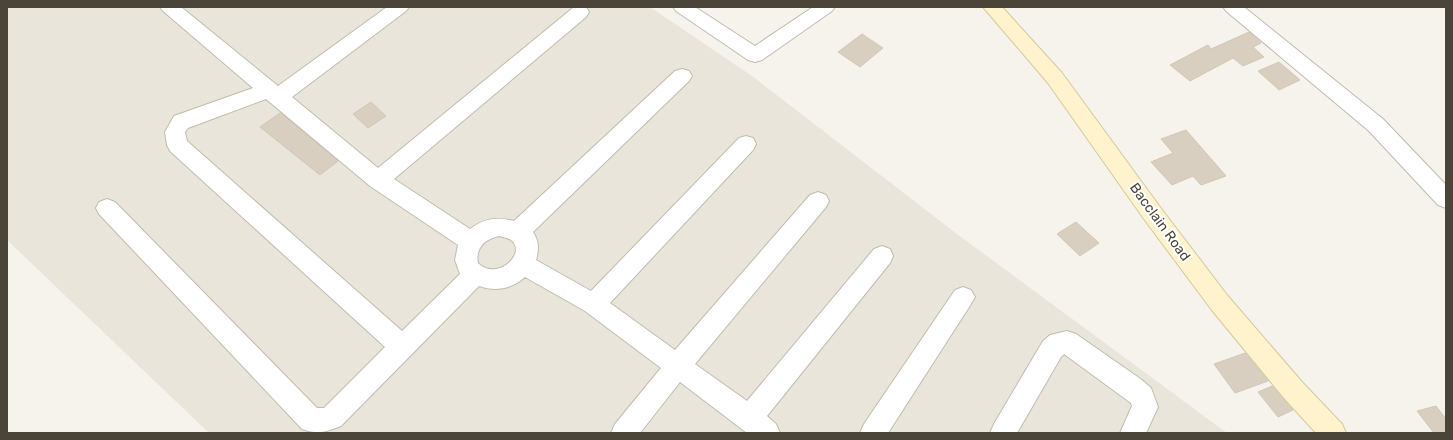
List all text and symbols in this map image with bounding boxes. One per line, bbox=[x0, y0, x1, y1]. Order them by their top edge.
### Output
street label: Bacclain Road bbox=[1126, 180, 1194, 264]

